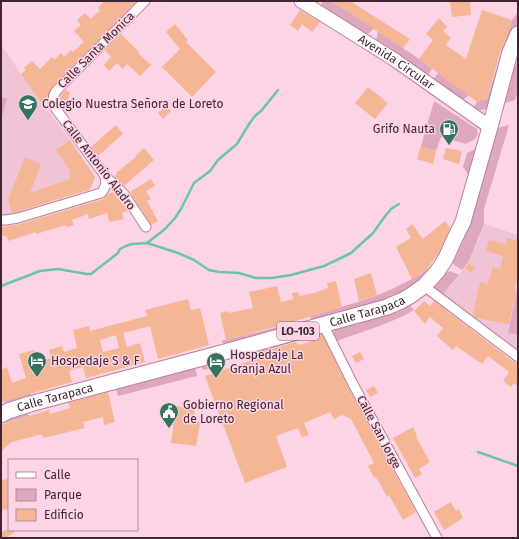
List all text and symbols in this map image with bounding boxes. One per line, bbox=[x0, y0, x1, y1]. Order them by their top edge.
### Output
street label: Calle Santa Monica bbox=[55, 9, 137, 91]
street label: Avenida Circular bbox=[356, 32, 437, 93]
school or university icon: Colegio Nuestra Señora de Loreto bbox=[17, 93, 39, 121]
place label: Colegio Nuestra Señora de Loreto bbox=[42, 97, 223, 111]
street label: Calle Antonio Aladro bbox=[59, 117, 139, 213]
fuel station icon: Grifo Nauta bbox=[438, 118, 460, 146]
place label: Grifo Nauta bbox=[373, 122, 435, 136]
street label: Calle Tarapaca bbox=[328, 293, 408, 330]
road number: LO-103 bbox=[277, 322, 319, 340]
place label: Hospedaje La Granja Azul bbox=[230, 348, 304, 376]
hotel icon: Hospedaje S & F bbox=[26, 350, 48, 378]
hotel icon: Hospedaje La Granja Azul bbox=[205, 351, 227, 379]
place label: Hospedaje S & F bbox=[51, 354, 140, 368]
street label: Calle Tarapaca bbox=[15, 380, 95, 415]
street label: Calle San Jorge bbox=[354, 393, 404, 471]
place label: Gobierno Regional de Loreto bbox=[183, 398, 284, 426]
public building icon: Gobierno Regional de Loreto bbox=[158, 401, 180, 429]
legend bbox=[8, 459, 138, 531]
text: Calle bbox=[44, 468, 71, 482]
text: Parque bbox=[44, 488, 82, 502]
text: Edificio bbox=[44, 508, 84, 522]

